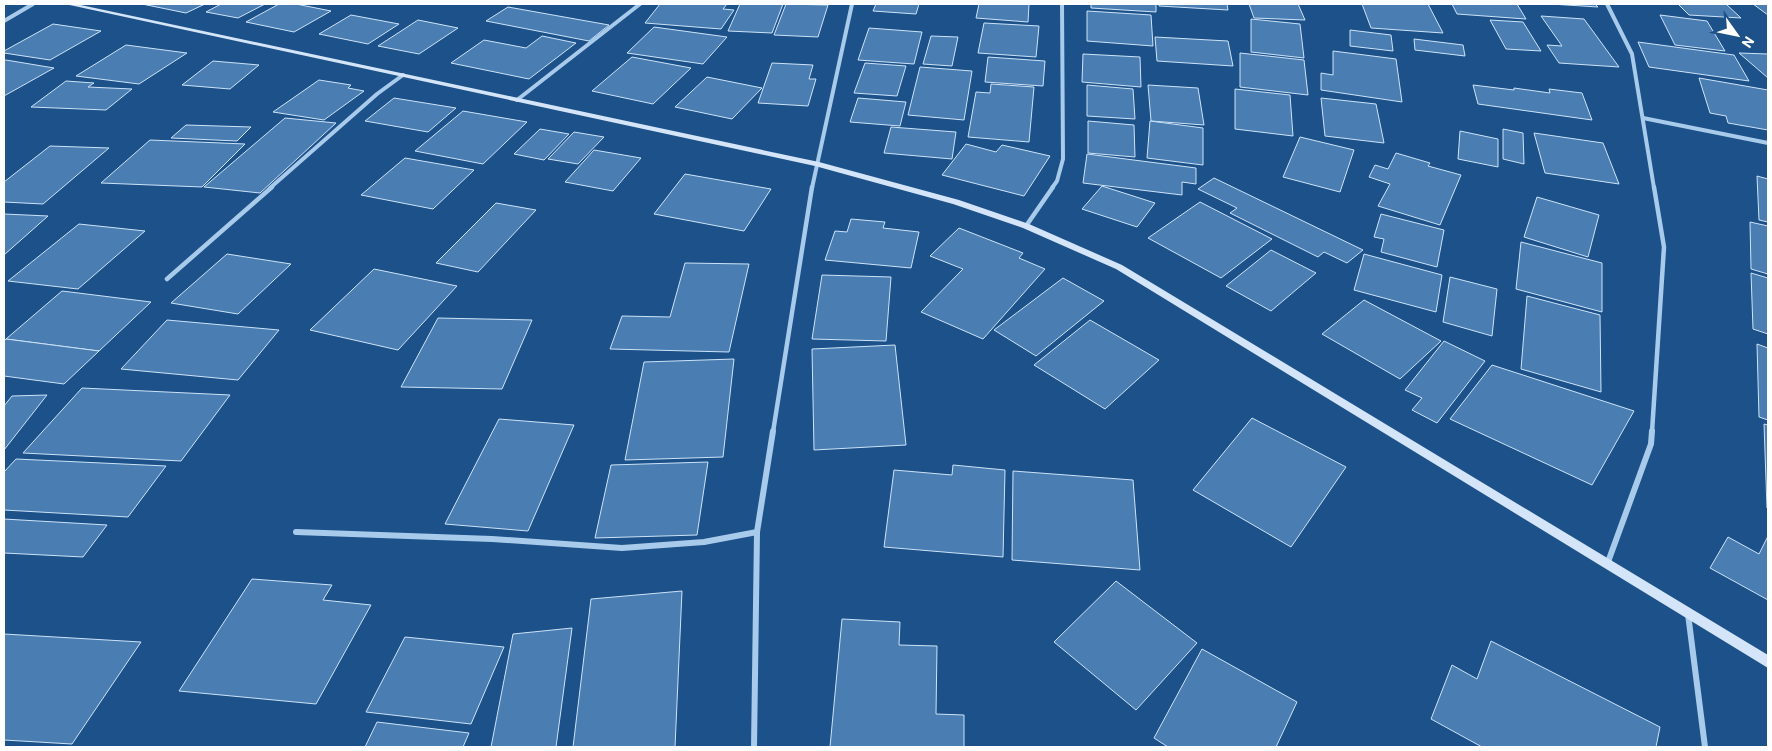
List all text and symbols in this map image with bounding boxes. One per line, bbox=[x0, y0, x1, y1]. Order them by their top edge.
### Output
north arrow bbox=[1712, 10, 1762, 60]
text: N bbox=[1738, 34, 1757, 51]

